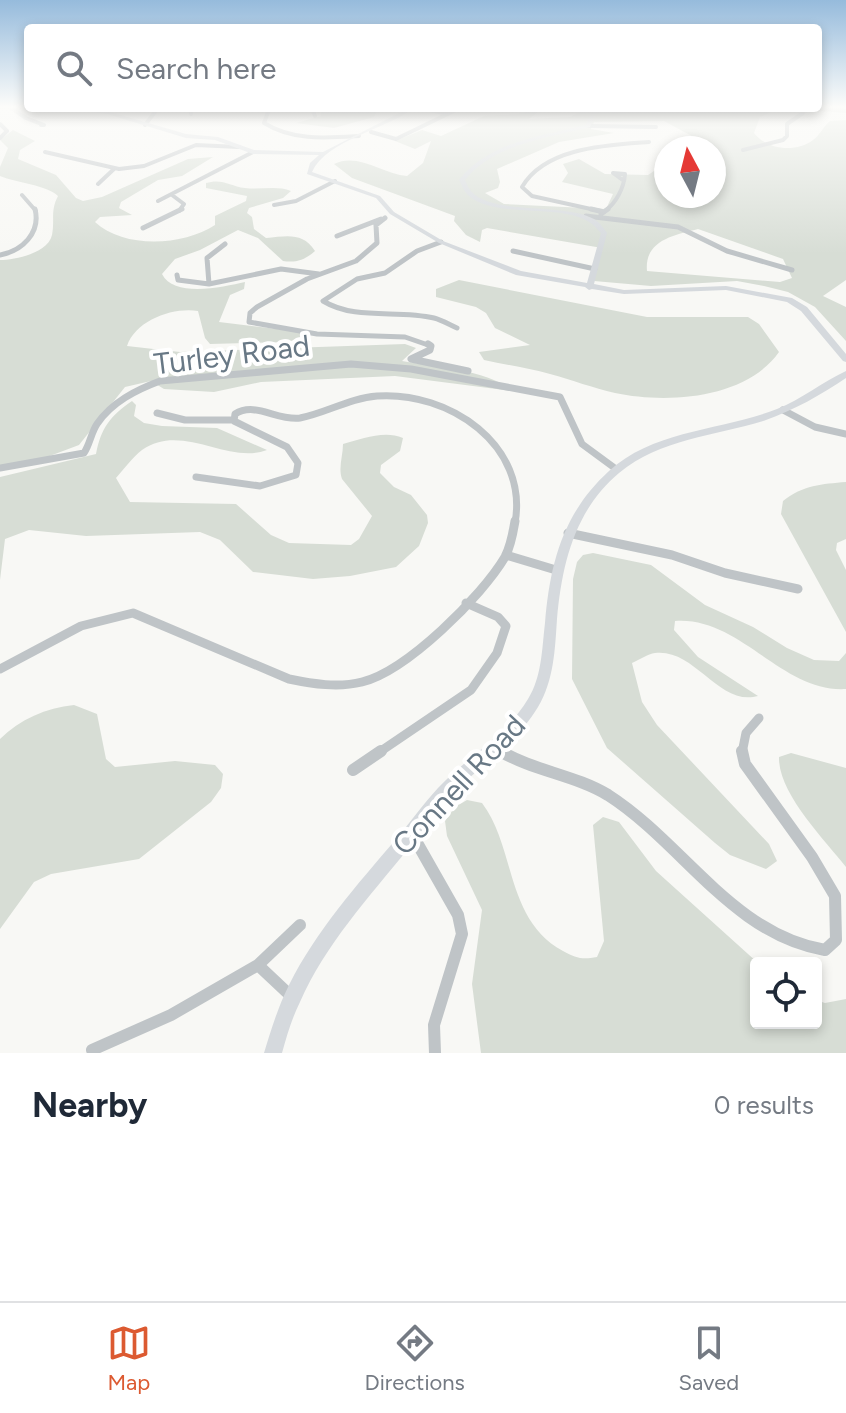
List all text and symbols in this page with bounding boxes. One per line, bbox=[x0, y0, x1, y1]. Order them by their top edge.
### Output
search box bbox=[24, 24, 822, 112]
icon: search bbox=[52, 46, 96, 90]
text: Search here bbox=[116, 50, 276, 87]
north arrow bbox=[654, 136, 726, 208]
street label: Turley Road bbox=[152, 327, 312, 382]
street label: Connell Road bbox=[384, 707, 533, 863]
map controls bbox=[750, 957, 822, 1029]
button: locate bbox=[750, 957, 822, 1029]
text: Nearby bbox=[32, 1085, 147, 1126]
text: 0 results bbox=[714, 1089, 814, 1121]
tab: Map bbox=[107, 1321, 151, 1396]
tab: Directions bbox=[365, 1321, 465, 1396]
tab: Saved bbox=[678, 1321, 739, 1396]

